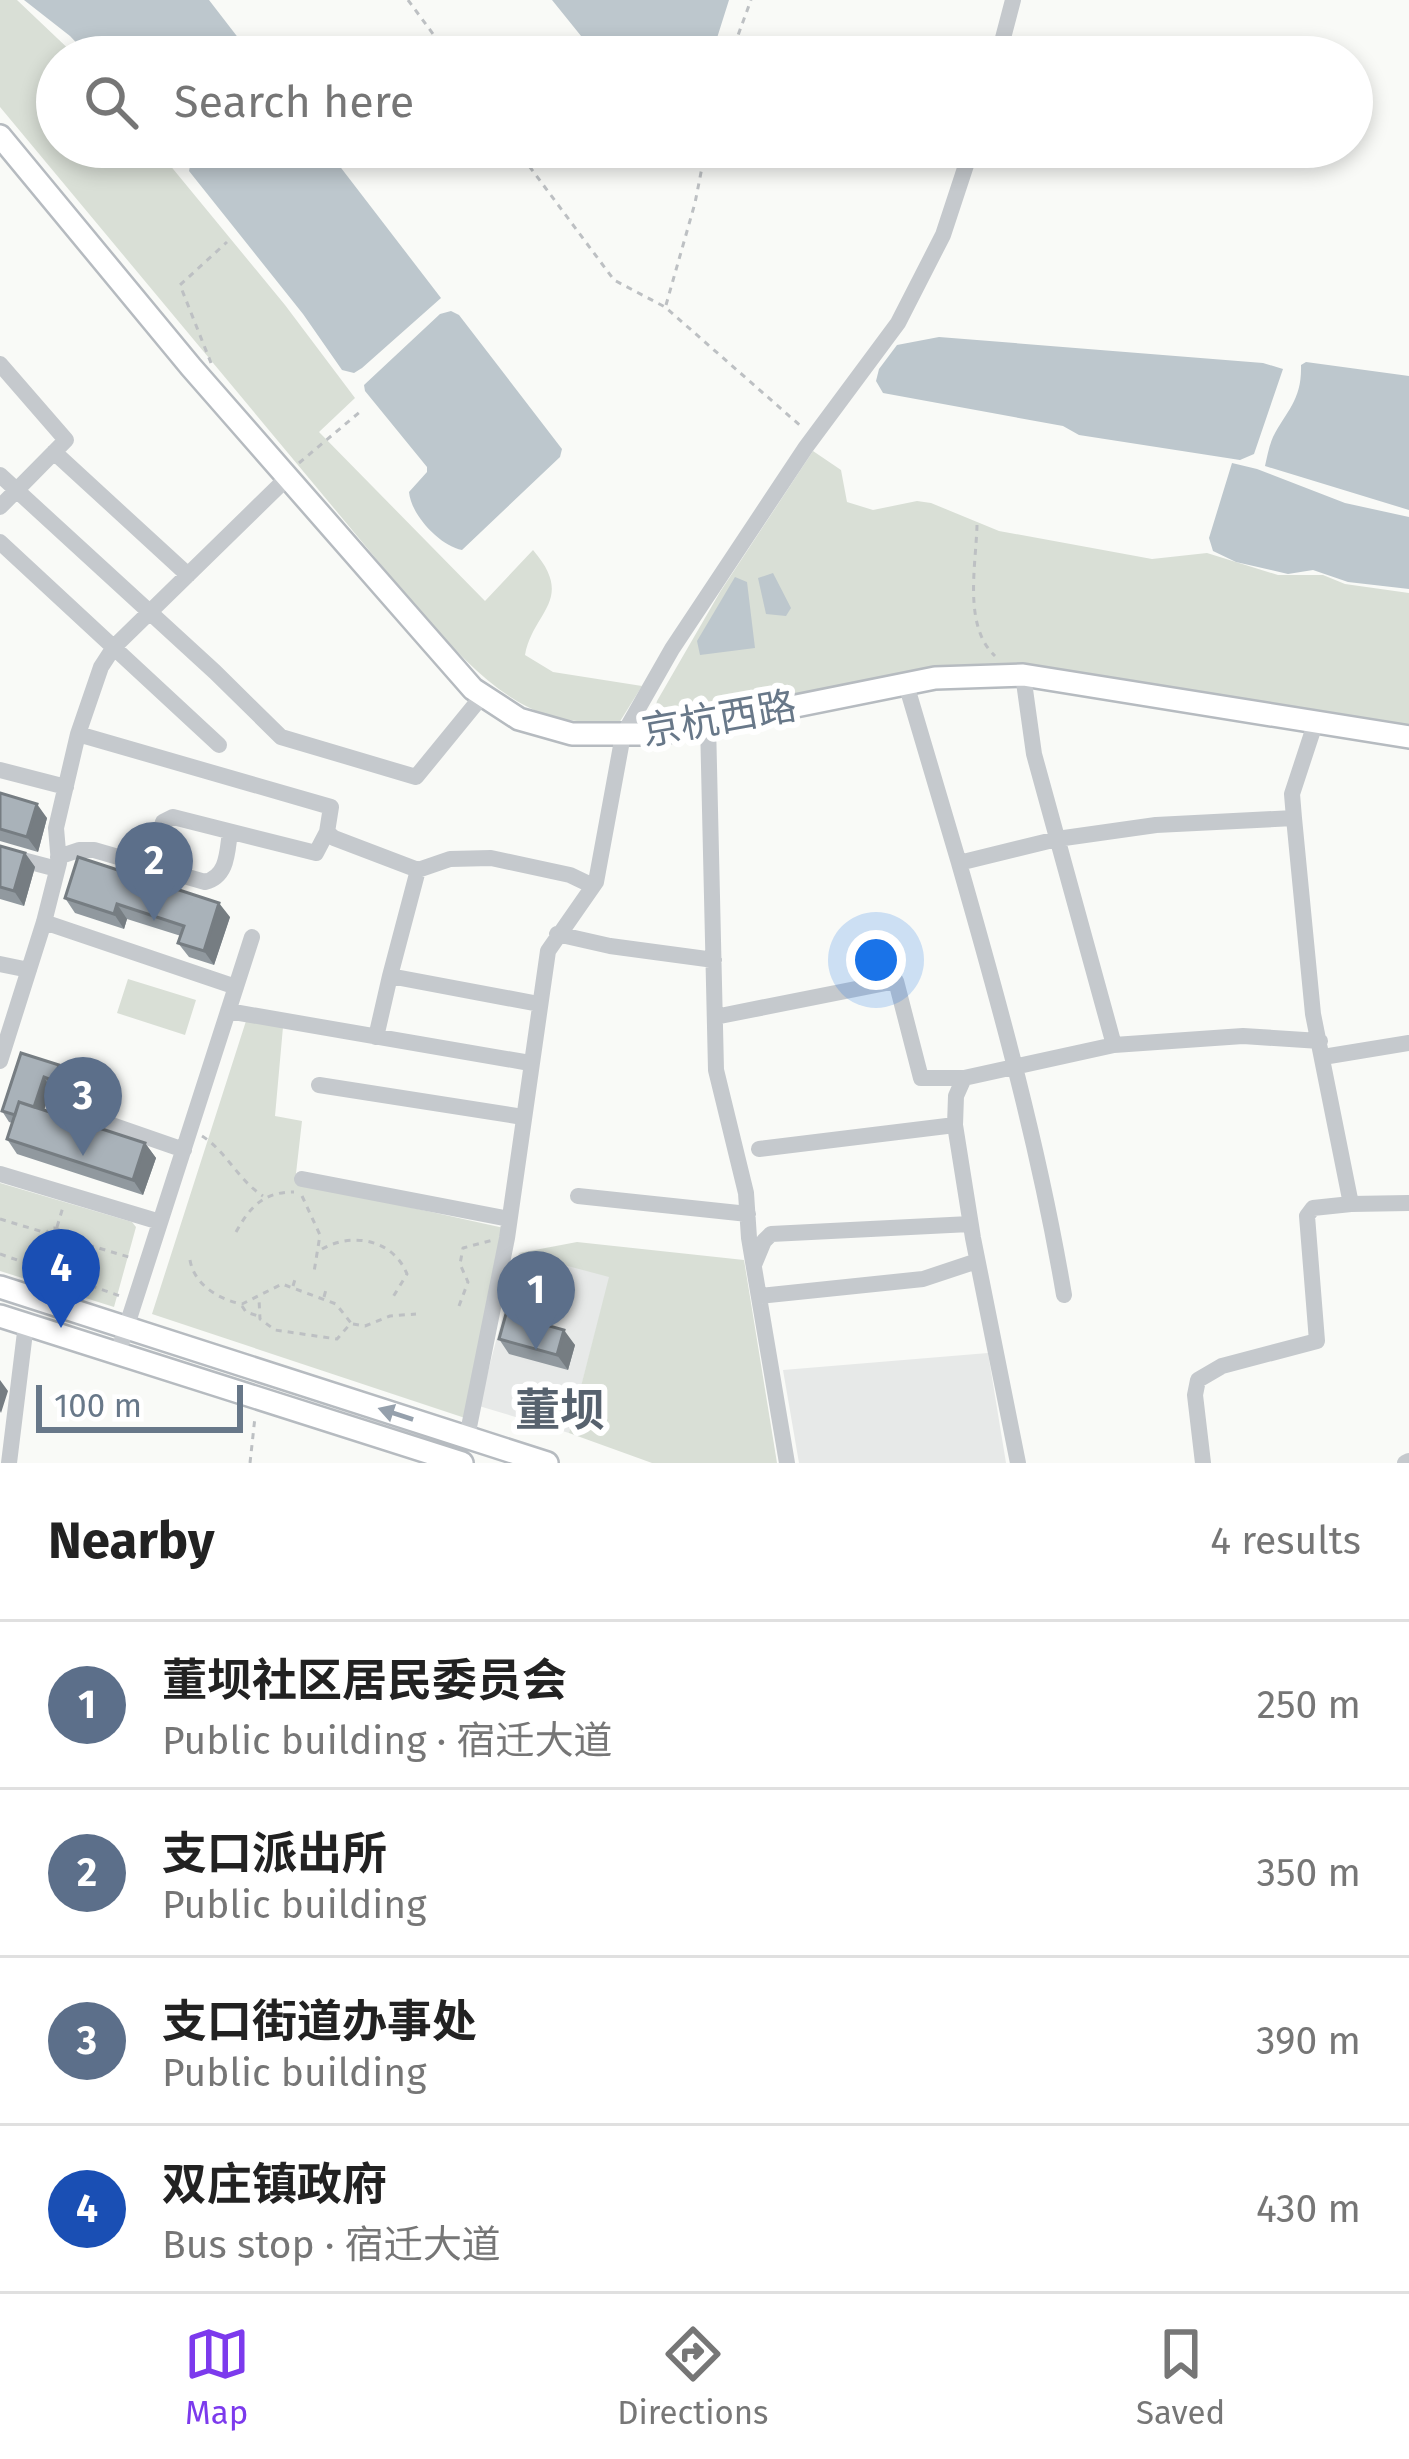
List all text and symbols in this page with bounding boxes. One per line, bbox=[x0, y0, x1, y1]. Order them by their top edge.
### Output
search box bbox=[36, 36, 1373, 168]
icon: search bbox=[78, 69, 144, 135]
text: Search here bbox=[174, 75, 414, 129]
street label: 京杭西路 bbox=[638, 683, 800, 755]
pin: 2 bbox=[115, 822, 193, 921]
your location bbox=[846, 930, 906, 990]
pin: 3 bbox=[44, 1057, 122, 1156]
pin: 4 bbox=[22, 1229, 100, 1328]
pin: 1 bbox=[497, 1251, 575, 1350]
scale bar bbox=[36, 1379, 243, 1432]
district label: 董坝 bbox=[515, 1384, 605, 1438]
text: 100 m bbox=[54, 1386, 142, 1426]
one-way arrow bbox=[377, 1404, 414, 1422]
text: Nearby bbox=[48, 1510, 214, 1572]
text: 4 results bbox=[1210, 1518, 1361, 1564]
text: 董坝社区居民委员会 bbox=[162, 1654, 567, 1708]
text: 1 bbox=[78, 1682, 96, 1728]
text: 250 m bbox=[1257, 1682, 1361, 1728]
text: Public building · 宿迁大道 bbox=[162, 1718, 612, 1764]
text: 支口派出所 bbox=[162, 1827, 387, 1881]
text: 2 bbox=[77, 1850, 97, 1896]
text: 350 m bbox=[1256, 1850, 1361, 1896]
text: Public building bbox=[162, 1882, 426, 1928]
text: 支口街道办事处 bbox=[162, 1995, 477, 2049]
text: 3 bbox=[77, 2018, 97, 2064]
text: 390 m bbox=[1256, 2018, 1361, 2064]
text: Public building bbox=[162, 2050, 426, 2096]
text: 双庄镇政府 bbox=[162, 2158, 387, 2212]
text: 4 bbox=[76, 2186, 98, 2232]
text: 430 m bbox=[1256, 2186, 1361, 2232]
text: Bus stop · 宿迁大道 bbox=[162, 2222, 501, 2268]
tab: Map bbox=[184, 2321, 250, 2433]
tab: Directions bbox=[617, 2321, 769, 2433]
tab: Saved bbox=[1136, 2321, 1225, 2433]

